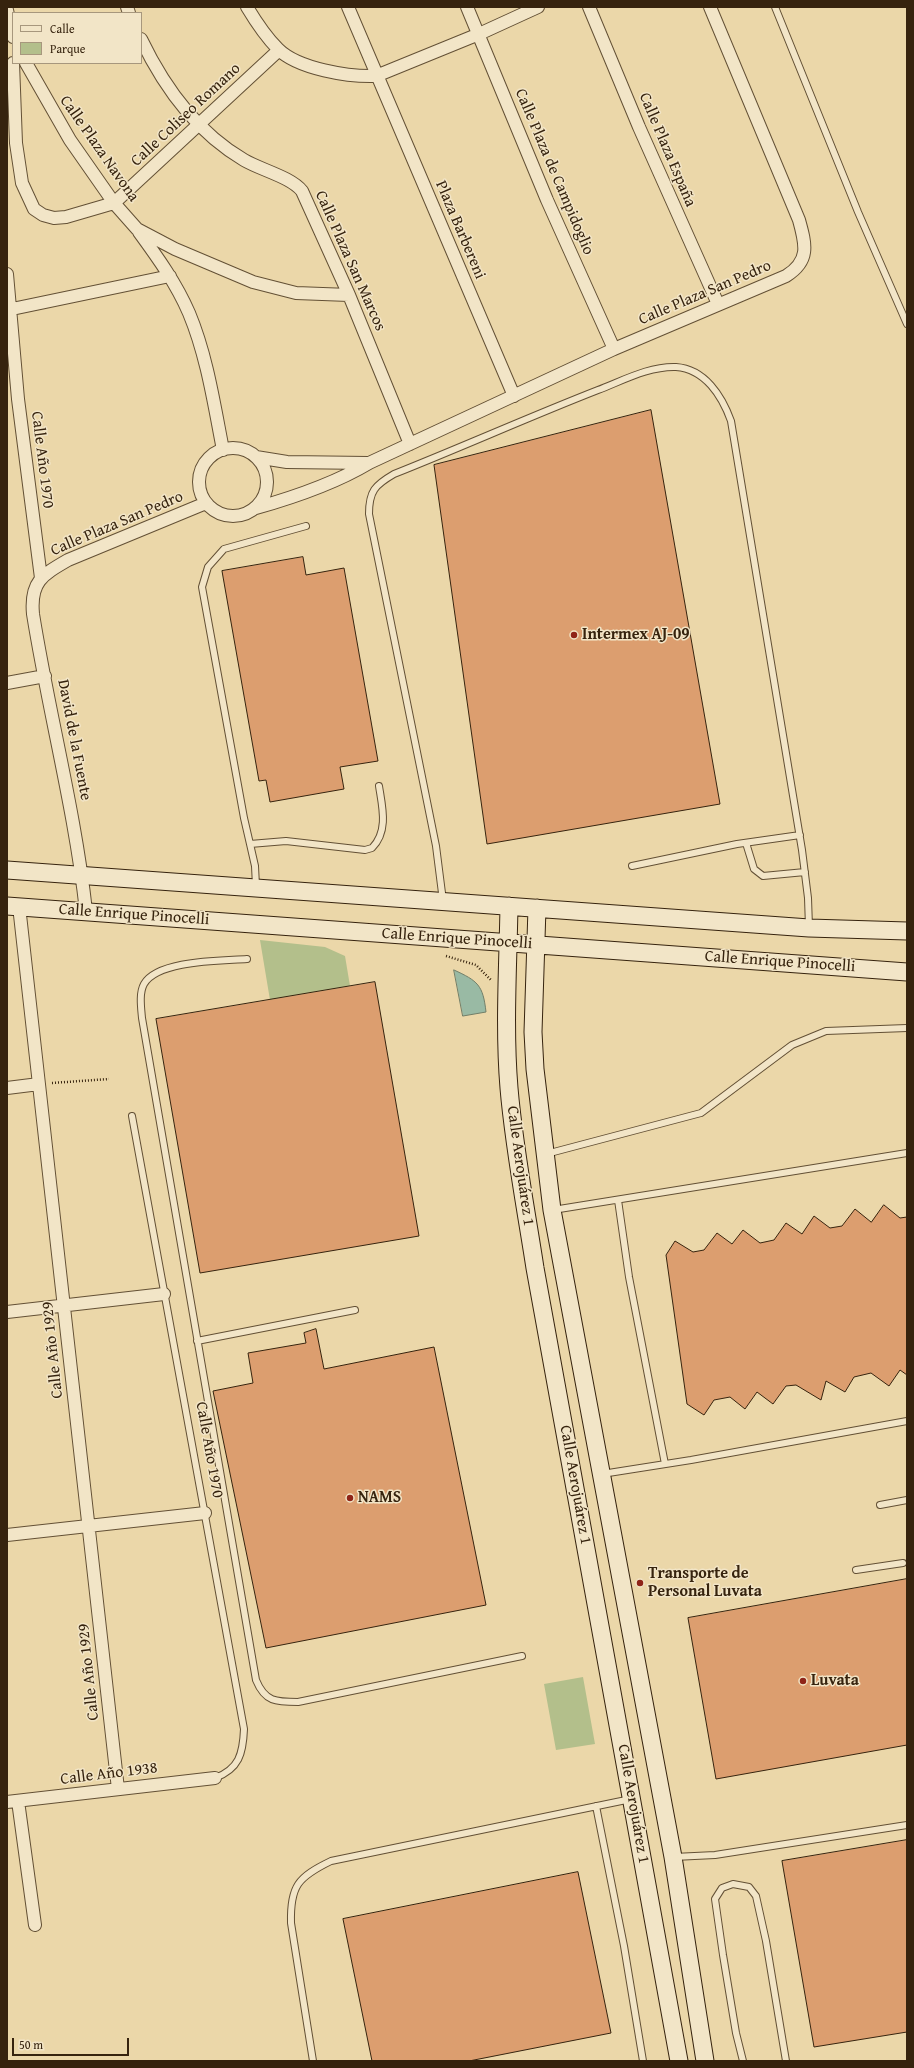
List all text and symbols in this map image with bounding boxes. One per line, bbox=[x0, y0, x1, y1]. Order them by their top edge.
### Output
legend bbox=[12, 12, 142, 64]
text: Calle bbox=[50, 20, 75, 37]
text: Parque bbox=[50, 40, 85, 57]
street label: Calle Coliseo Romano bbox=[127, 59, 245, 171]
street label: Calle Plaza de Campidoglio bbox=[510, 86, 598, 258]
street label: Calle Plaza España bbox=[634, 90, 700, 210]
street label: Calle Plaza Navona bbox=[55, 92, 143, 206]
street label: Plaza Barbereni bbox=[431, 178, 489, 282]
street label: Calle Plaza San Marcos bbox=[310, 188, 390, 334]
street label: Calle Plaza San Pedro bbox=[636, 256, 774, 330]
street label: Calle Año 1970 bbox=[27, 410, 57, 510]
street label: Calle Plaza San Pedro bbox=[48, 487, 186, 561]
place label: Intermex AJ-09 bbox=[582, 625, 689, 645]
marker: Intermex AJ-09 bbox=[569, 630, 579, 640]
street label: David de la Fuente bbox=[53, 678, 95, 802]
street label: Calle Enrique Pinocelli bbox=[58, 900, 210, 930]
street label: Calle Enrique Pinocelli bbox=[381, 924, 533, 954]
street label: Calle Enrique Pinocelli bbox=[704, 947, 856, 977]
street label: Calle Aerojuárez 1 bbox=[502, 1105, 538, 1227]
street label: Calle Año 1929 bbox=[38, 1301, 68, 1399]
street label: Calle Año 1970 bbox=[191, 1400, 227, 1500]
street label: Calle Aerojuárez 1 bbox=[555, 1424, 595, 1546]
place label: NAMS bbox=[358, 1488, 401, 1508]
marker: NAMS bbox=[345, 1493, 355, 1503]
place label: Transporte de Personal Luvata bbox=[648, 1564, 762, 1602]
marker: Transporte de Personal Luvata bbox=[635, 1578, 645, 1588]
street label: Calle Año 1929 bbox=[74, 1623, 104, 1721]
place label: Luvata bbox=[811, 1671, 859, 1691]
marker: Luvata bbox=[798, 1676, 808, 1686]
street label: Calle Aerojuárez 1 bbox=[613, 1743, 653, 1865]
street label: Calle Año 1938 bbox=[59, 1759, 159, 1789]
scale bar bbox=[14, 2030, 131, 2056]
text: 50 m bbox=[19, 2036, 43, 2053]

